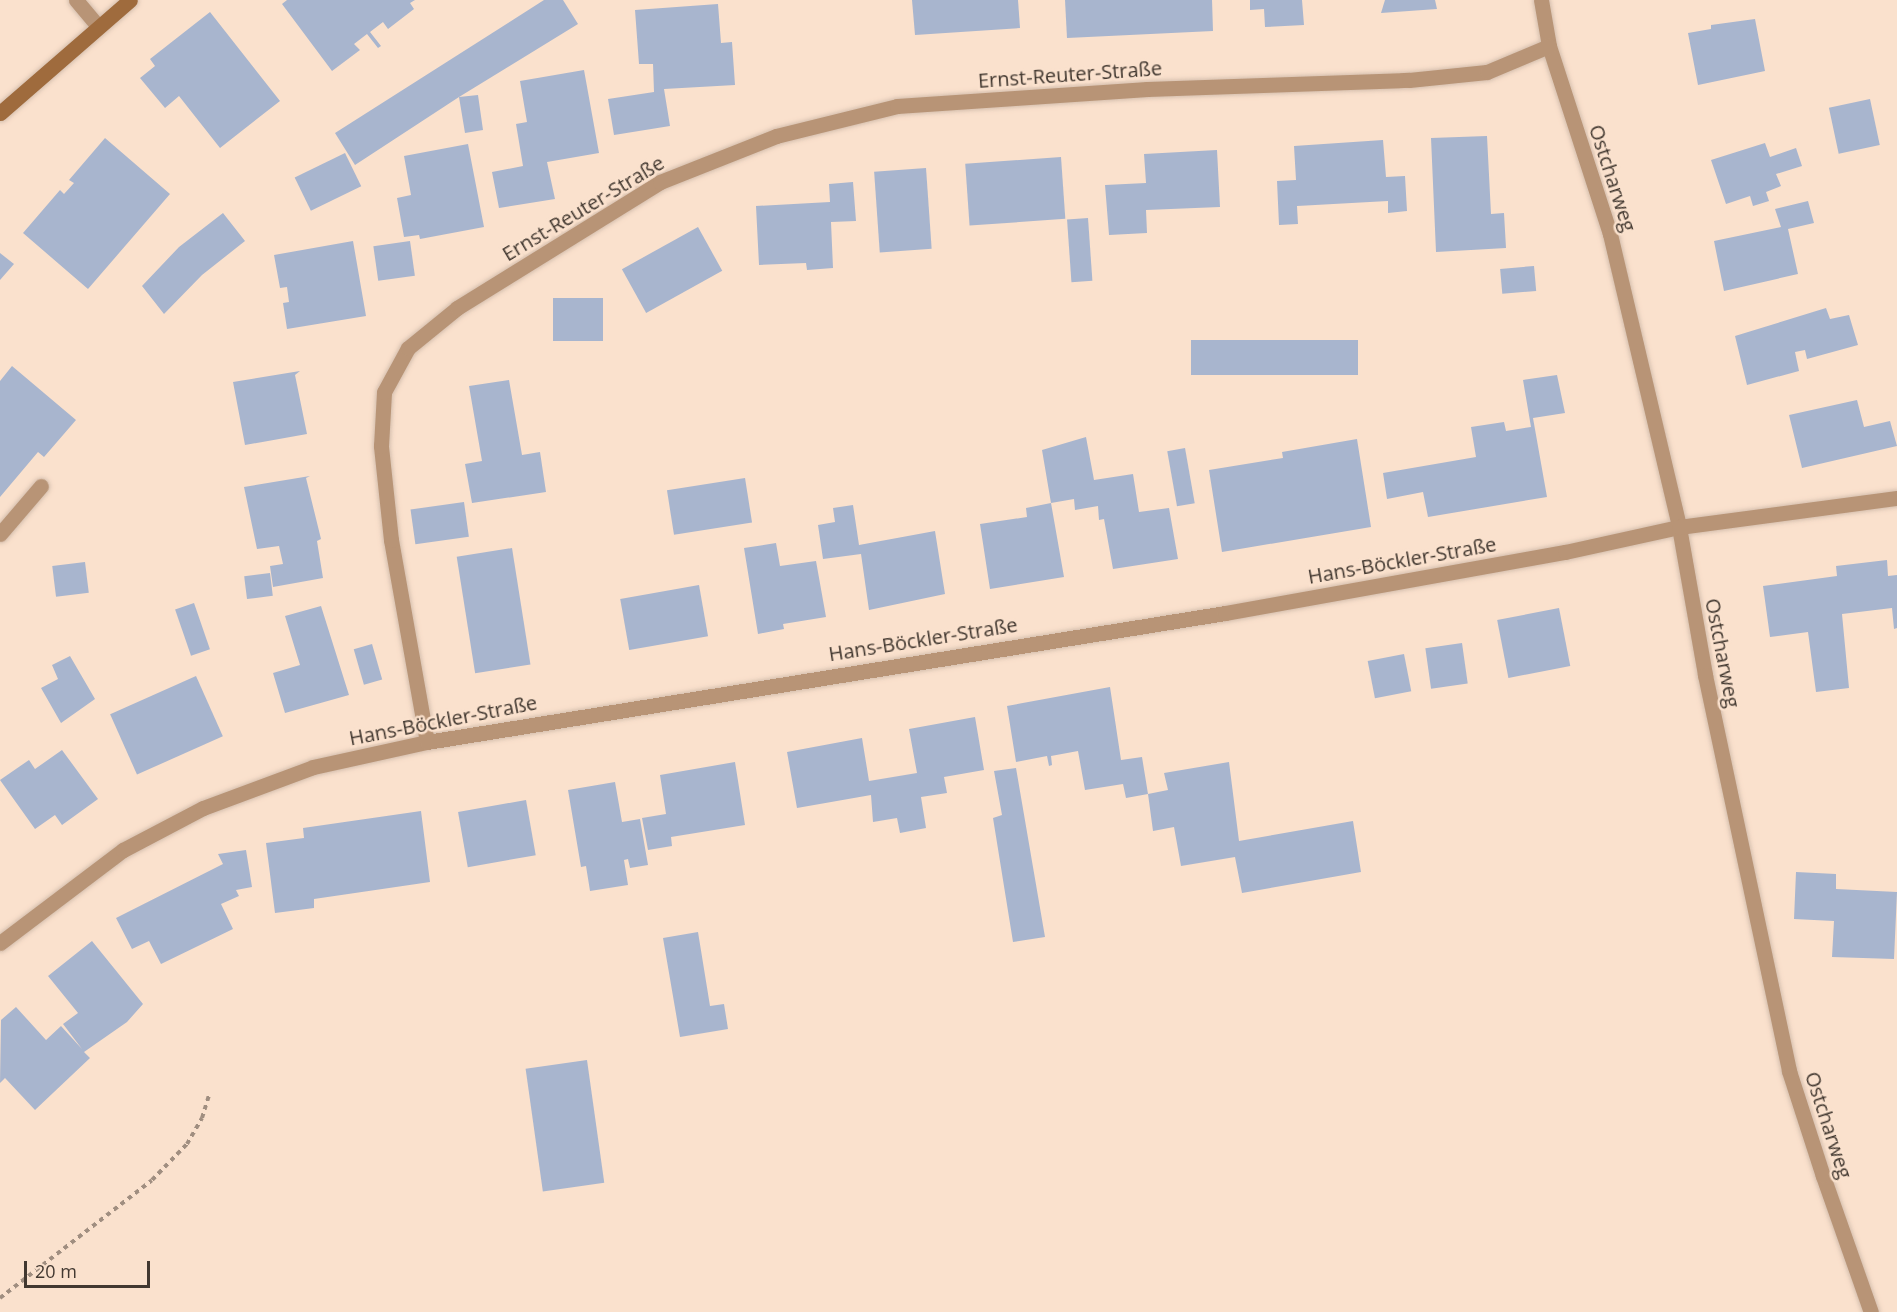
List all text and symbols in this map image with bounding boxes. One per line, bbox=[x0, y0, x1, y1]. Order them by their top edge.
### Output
street label: Ernst-Reuter-Straße bbox=[977, 56, 1163, 92]
street label: Ostcharweg bbox=[1584, 122, 1642, 234]
street label: Ernst-Reuter-Straße bbox=[498, 150, 668, 266]
street label: Hans-Böckler-Straße bbox=[1306, 532, 1498, 588]
street label: Ostcharweg bbox=[1701, 596, 1745, 710]
street label: Hans-Böckler-Straße bbox=[827, 612, 1019, 666]
street label: Hans-Böckler-Straße bbox=[347, 690, 539, 750]
street label: Ostcharweg bbox=[1800, 1069, 1858, 1181]
scale bar bbox=[27, 1249, 153, 1287]
text: 20 m bbox=[35, 1259, 77, 1283]

